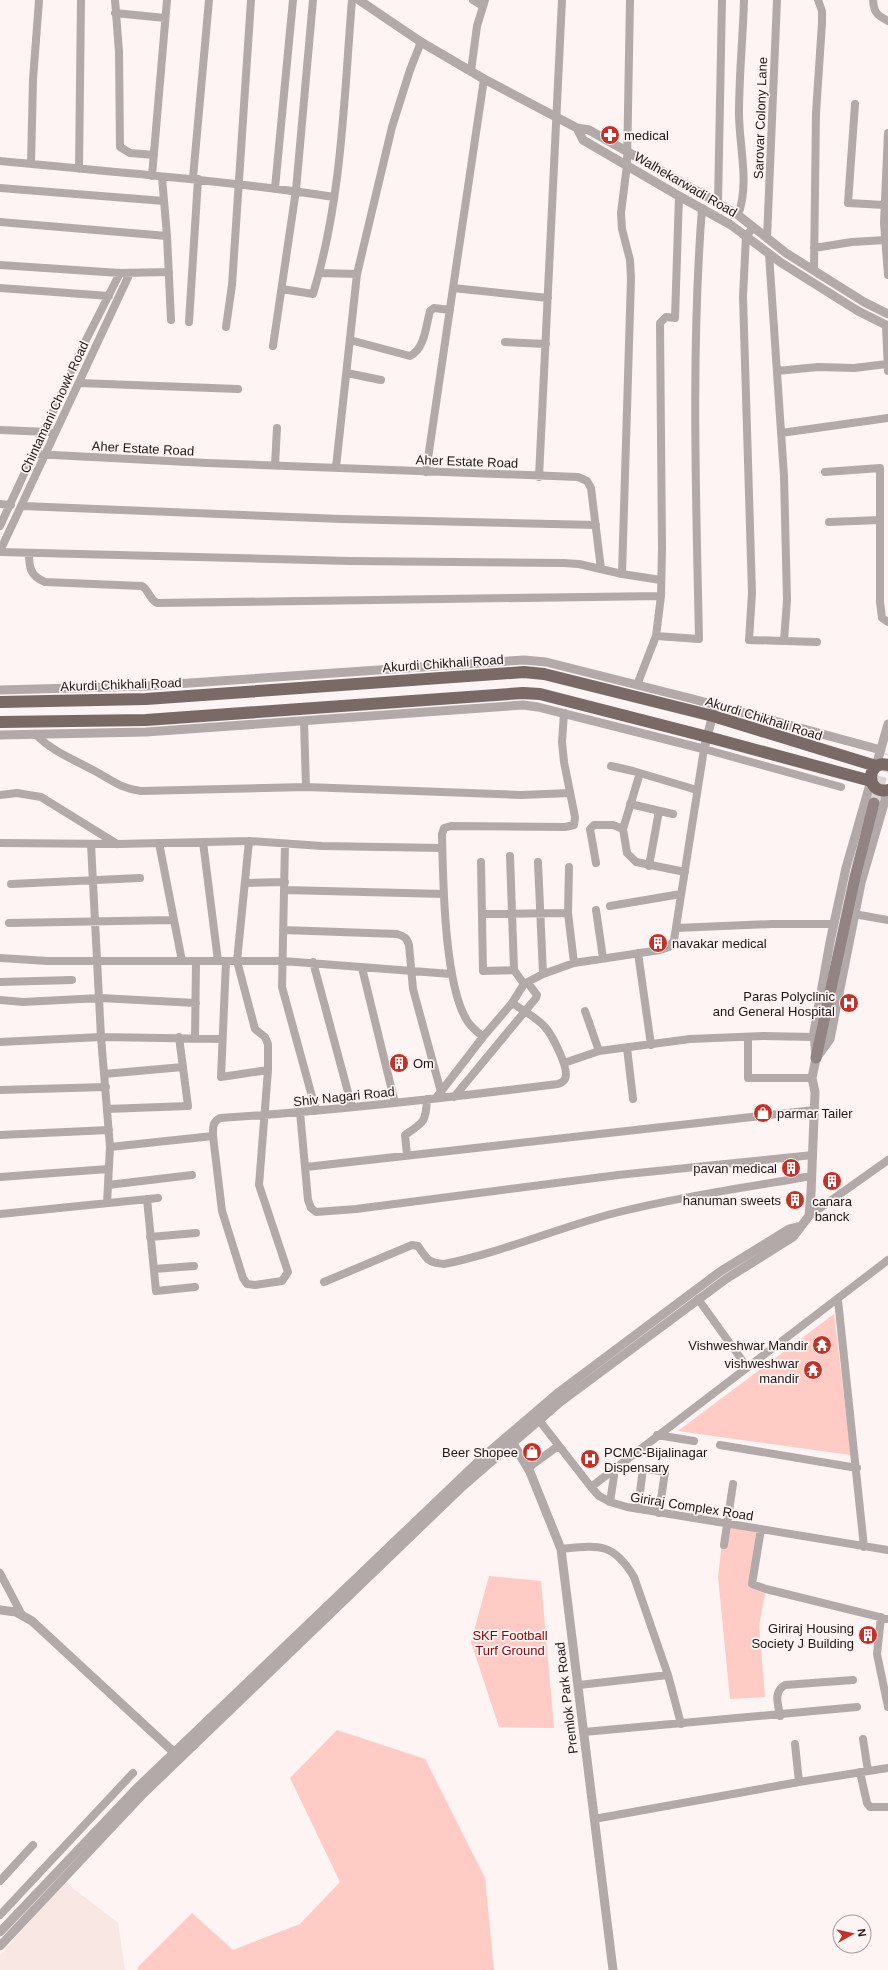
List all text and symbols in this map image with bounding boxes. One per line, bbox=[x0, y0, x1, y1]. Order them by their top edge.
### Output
street label: Sarovar Colony Lane bbox=[751, 57, 770, 179]
pharmacy icon: medical bbox=[599, 124, 621, 146]
place label: medical bbox=[624, 128, 669, 143]
street label: Walhekarwadi Road bbox=[632, 149, 740, 220]
street label: Chintamani Chowk Road bbox=[17, 339, 92, 476]
street label: Aher Estate Road bbox=[91, 438, 195, 459]
street label: Aher Estate Road bbox=[415, 452, 519, 471]
street label: Akurdi Chikhali Road bbox=[382, 652, 504, 675]
street label: Akurdi Chikhali Road bbox=[60, 675, 182, 694]
street label: Akurdi Chikhali Road bbox=[704, 694, 824, 743]
building icon: navakar medical bbox=[647, 932, 669, 954]
place label: navakar medical bbox=[672, 936, 767, 951]
place label: Paras Polyclinic and General Hospital bbox=[713, 989, 835, 1019]
hospital icon: Paras Polyclinic and General Hospital bbox=[838, 992, 860, 1014]
building icon: Om bbox=[388, 1052, 410, 1074]
place label: Om bbox=[413, 1056, 434, 1071]
street label: Shiv Nagari Road bbox=[293, 1084, 396, 1109]
shop icon: parmar Tailer bbox=[752, 1102, 774, 1124]
place label: parmar Tailer bbox=[777, 1106, 853, 1121]
building icon: pavan medical bbox=[780, 1157, 802, 1179]
place label: pavan medical bbox=[693, 1161, 777, 1176]
building icon: canara banck bbox=[821, 1170, 843, 1192]
building icon: hanuman sweets bbox=[784, 1189, 806, 1211]
place label: hanuman sweets bbox=[683, 1193, 781, 1208]
place label: canara banck bbox=[812, 1194, 853, 1224]
temple icon: Vishweshwar Mandir bbox=[811, 1334, 833, 1356]
place label: Vishweshwar Mandir bbox=[688, 1338, 809, 1353]
place label: vishweshwar mandir bbox=[725, 1356, 800, 1386]
temple icon: vishweshwar mandir bbox=[802, 1359, 824, 1381]
shop icon: Beer Shopee bbox=[521, 1441, 543, 1463]
place label: Beer Shopee bbox=[442, 1445, 518, 1460]
place label: PCMC-Bijalinagar Dispensary bbox=[604, 1445, 708, 1475]
hospital icon: PCMC-Bijalinagar Dispensary bbox=[579, 1448, 601, 1470]
street label: Giriraj Complex Road bbox=[629, 1489, 754, 1524]
place label: Giriraj Housing Society J Building bbox=[751, 1621, 854, 1651]
building icon: Giriraj Housing Society J Building bbox=[857, 1624, 879, 1646]
park label: SKF Football Turf Ground bbox=[472, 1628, 548, 1658]
street label: Premlok Park Road bbox=[552, 1641, 581, 1755]
north arrow bbox=[832, 1914, 872, 1954]
text: N bbox=[855, 1928, 868, 1937]

